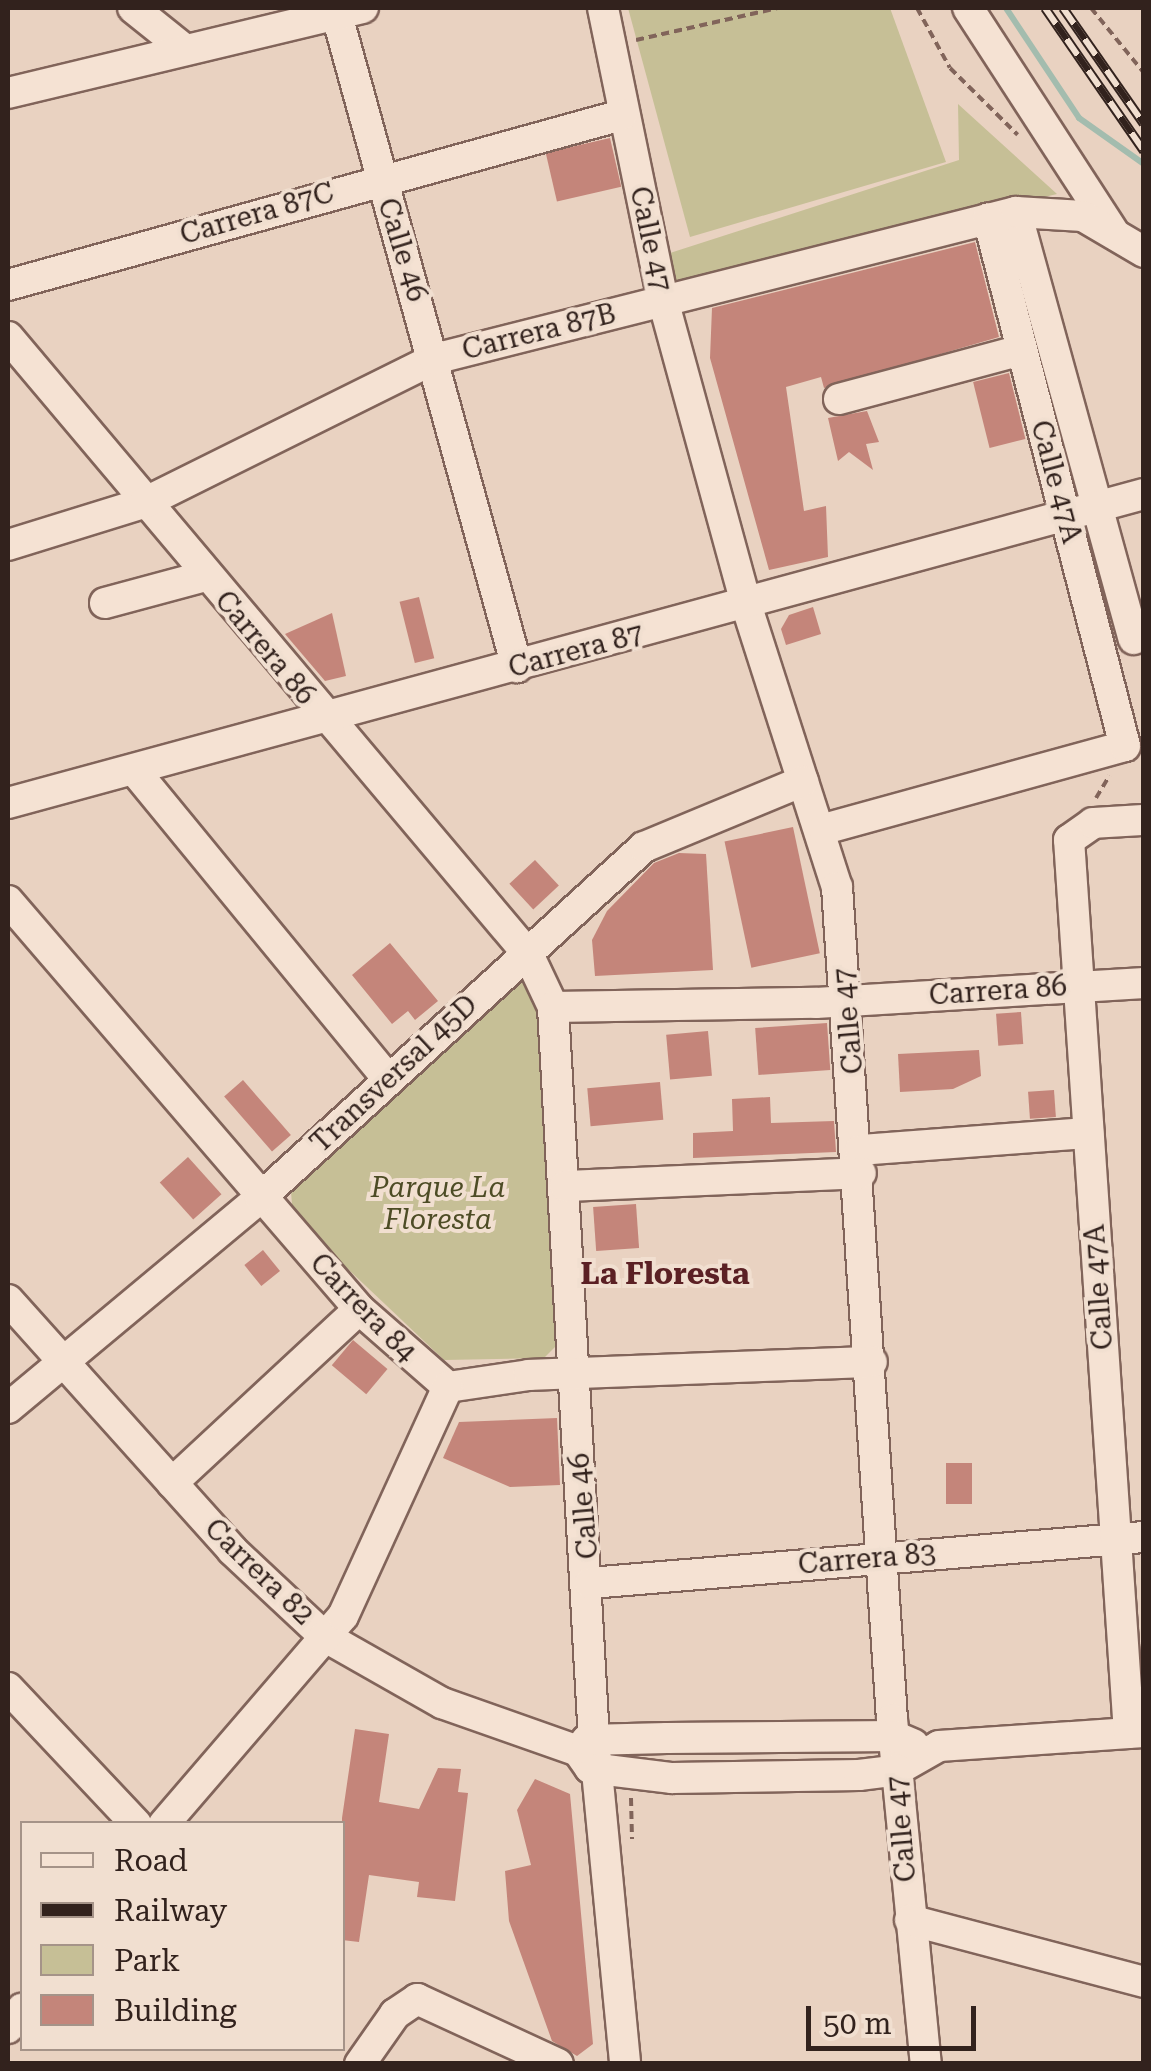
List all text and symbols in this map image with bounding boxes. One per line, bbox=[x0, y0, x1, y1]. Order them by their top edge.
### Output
street label: Carrera 87C bbox=[176, 176, 338, 252]
street label: Calle 47 bbox=[623, 183, 677, 295]
street label: Calle 46 bbox=[370, 194, 434, 306]
street label: Carrera 87B bbox=[459, 297, 619, 367]
street label: Calle 47A bbox=[1023, 417, 1089, 547]
street label: Carrera 86 bbox=[208, 584, 322, 712]
street label: Carrera 87 bbox=[505, 617, 647, 685]
street label: Calle 47 bbox=[828, 967, 870, 1075]
street label: Carrera 86 bbox=[928, 969, 1068, 1013]
street label: Transversal 45D bbox=[304, 988, 484, 1160]
park label: Parque La Floresta bbox=[371, 1171, 505, 1237]
street label: Calle 47A bbox=[1078, 1223, 1120, 1351]
street label: Carrera 84 bbox=[303, 1247, 423, 1369]
district label: La Floresta bbox=[581, 1256, 749, 1292]
street label: Calle 46 bbox=[563, 1452, 605, 1560]
street label: Carrera 82 bbox=[198, 1512, 320, 1632]
street label: Carrera 83 bbox=[797, 1536, 937, 1582]
street label: Calle 47 bbox=[881, 1775, 923, 1883]
legend bbox=[20, 1821, 345, 2051]
text: Road bbox=[114, 1843, 188, 1878]
text: Railway bbox=[114, 1893, 227, 1928]
text: Park bbox=[114, 1943, 180, 1978]
scale bar bbox=[811, 1986, 981, 2048]
text: Building bbox=[114, 1993, 237, 2028]
text: 50 m bbox=[823, 2006, 892, 2041]

